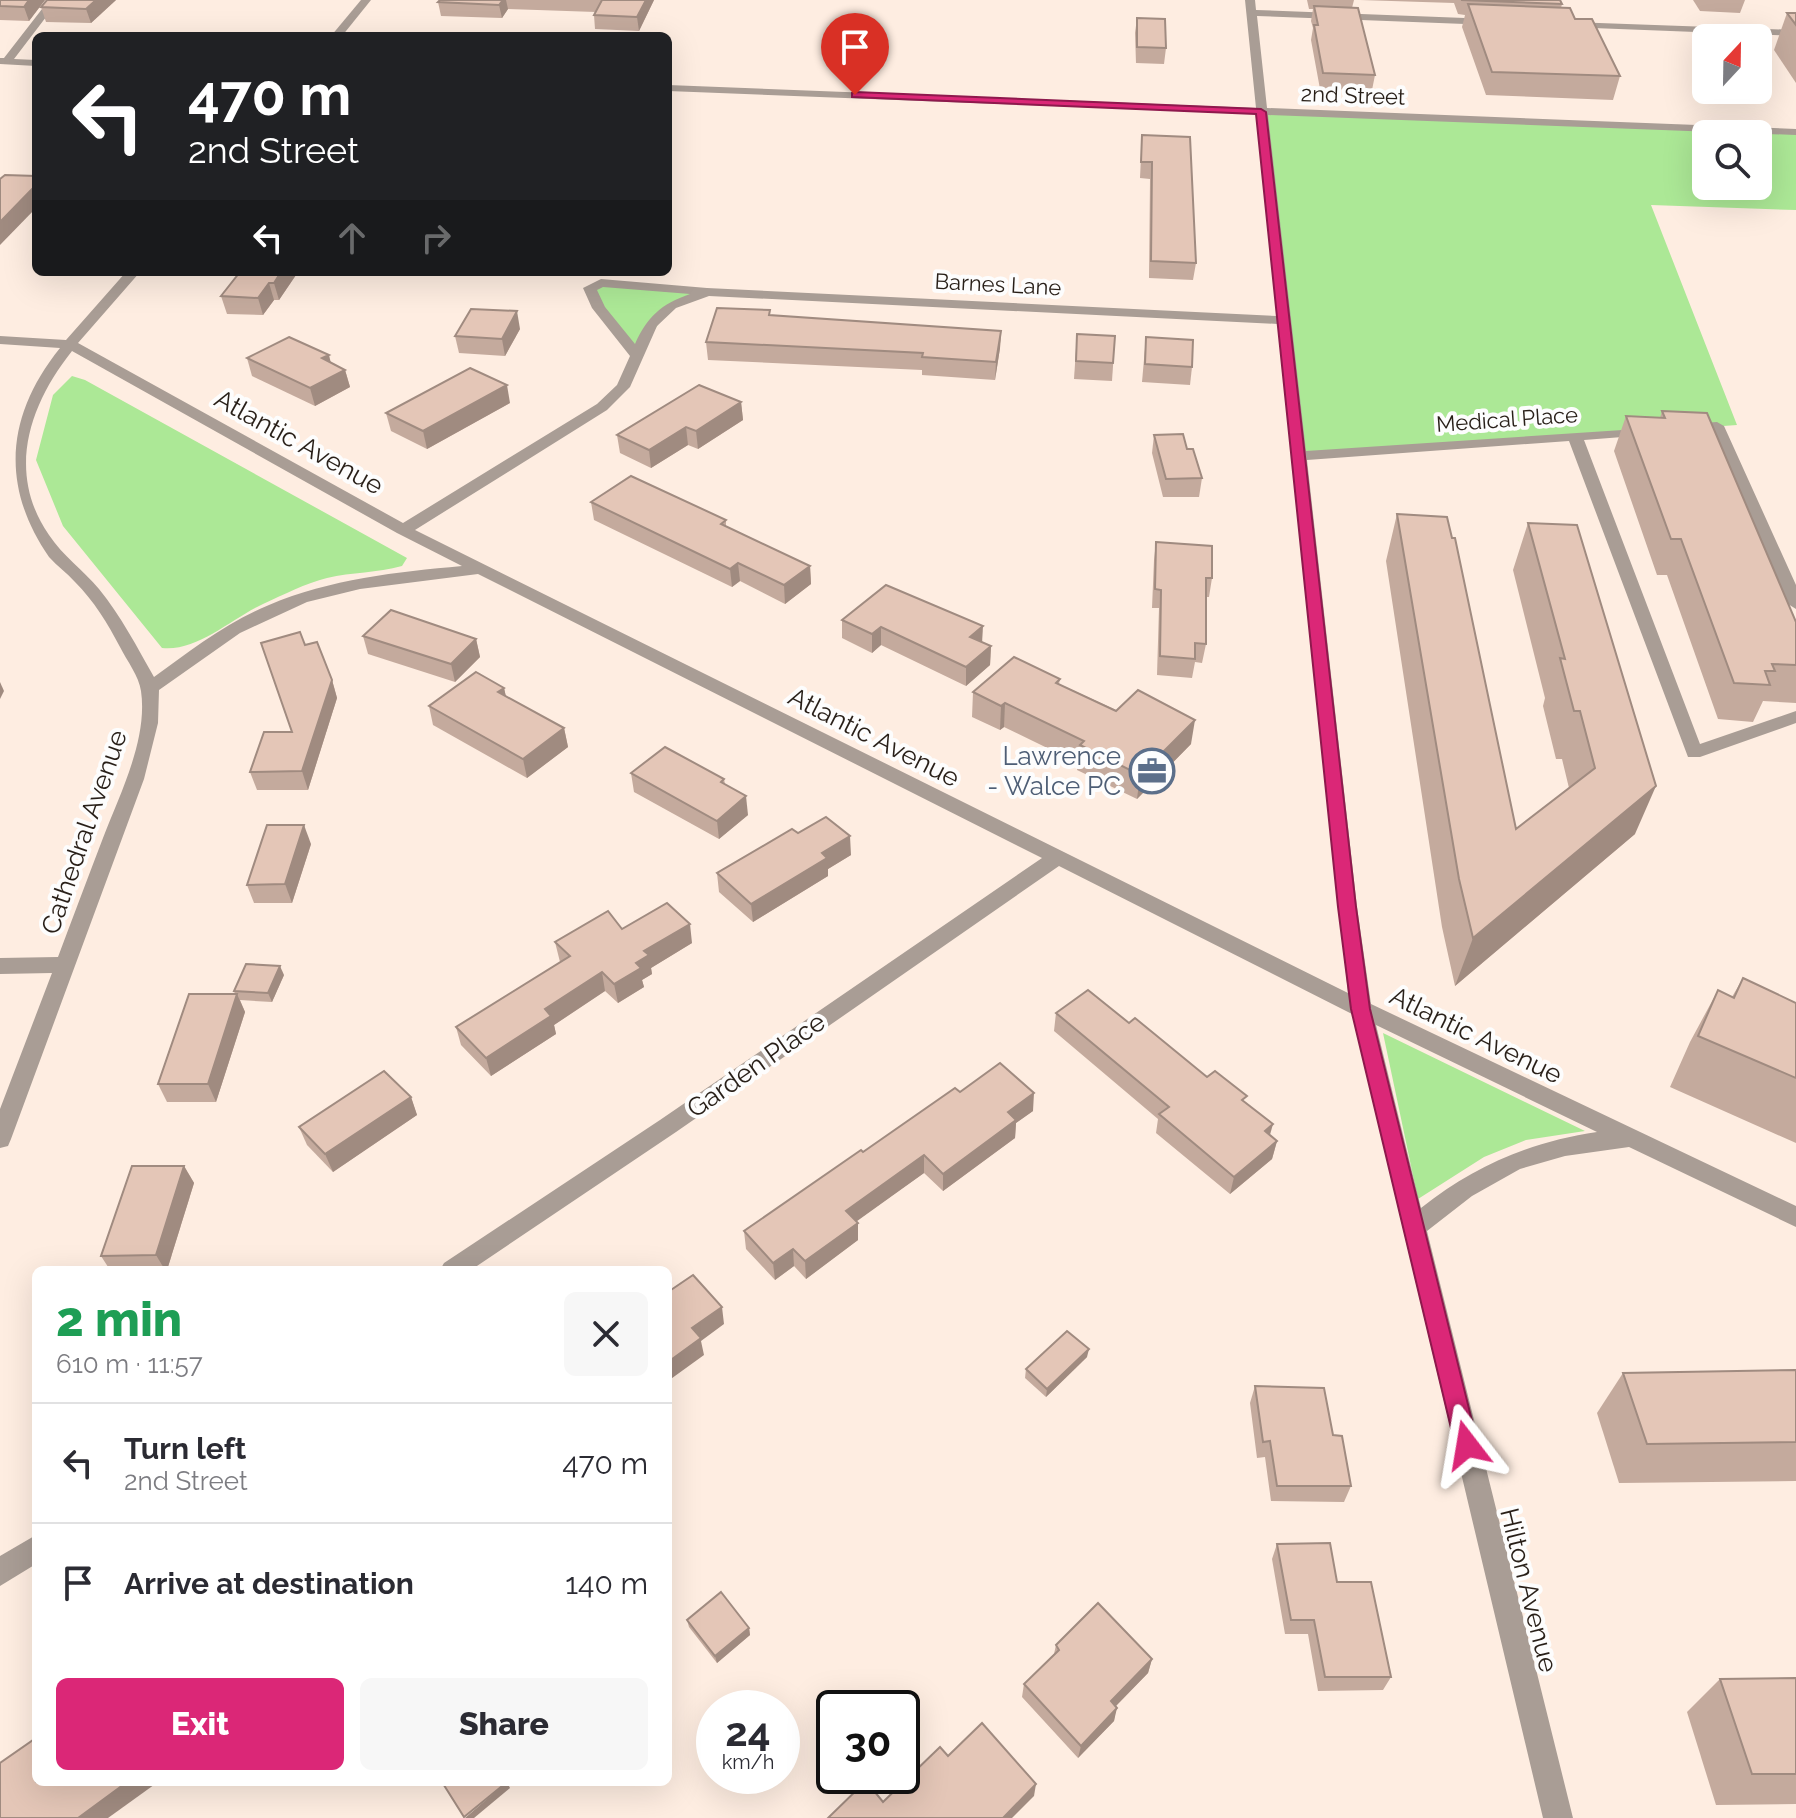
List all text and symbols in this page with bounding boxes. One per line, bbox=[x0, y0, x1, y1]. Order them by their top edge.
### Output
pin bbox=[821, 13, 889, 95]
north arrow bbox=[1692, 24, 1772, 104]
map controls bbox=[1692, 24, 1772, 200]
icon: arrive bbox=[833, 25, 877, 69]
text: 470 m bbox=[188, 62, 351, 128]
icon: left bbox=[56, 64, 160, 168]
street label: 2nd Street bbox=[1300, 80, 1406, 110]
button: search bbox=[1692, 120, 1772, 200]
text: 2nd Street bbox=[188, 129, 359, 171]
icon: left bbox=[246, 216, 290, 260]
icon: ahead bbox=[330, 216, 374, 260]
icon: right bbox=[414, 216, 458, 260]
street label: Barnes Lane bbox=[934, 268, 1062, 300]
street label: Atlantic Avenue bbox=[210, 383, 388, 501]
street label: Medical Place bbox=[1435, 401, 1579, 437]
street label: Atlantic Avenue bbox=[784, 681, 964, 793]
street label: Cathedral Avenue bbox=[35, 726, 133, 938]
place label: Lawrence - Walce PC bbox=[987, 741, 1121, 801]
office icon: Lawrence - Walce PC bbox=[1128, 747, 1176, 795]
street label: Atlantic Avenue bbox=[1385, 980, 1567, 1090]
street label: Garden Place bbox=[681, 1006, 831, 1124]
text: 2 min bbox=[56, 1291, 182, 1347]
button: close bbox=[564, 1292, 648, 1376]
text: 610 m · 11:57 bbox=[56, 1349, 203, 1379]
position arrow bbox=[1425, 1403, 1509, 1487]
text: Turn left bbox=[124, 1431, 246, 1466]
icon: left bbox=[56, 1441, 100, 1485]
text: 470 m bbox=[562, 1446, 648, 1481]
text: 2nd Street bbox=[124, 1466, 248, 1496]
street label: Hilton Avenue bbox=[1494, 1505, 1564, 1675]
icon: arrive bbox=[56, 1561, 100, 1605]
text: Arrive at destination bbox=[124, 1566, 414, 1601]
text: 140 m bbox=[565, 1566, 648, 1601]
button: Exit bbox=[56, 1678, 344, 1770]
button: Share bbox=[360, 1678, 648, 1770]
speed limit sign: 30 bbox=[816, 1690, 920, 1794]
text: 24 bbox=[725, 1708, 771, 1755]
text: km/h bbox=[722, 1750, 774, 1774]

